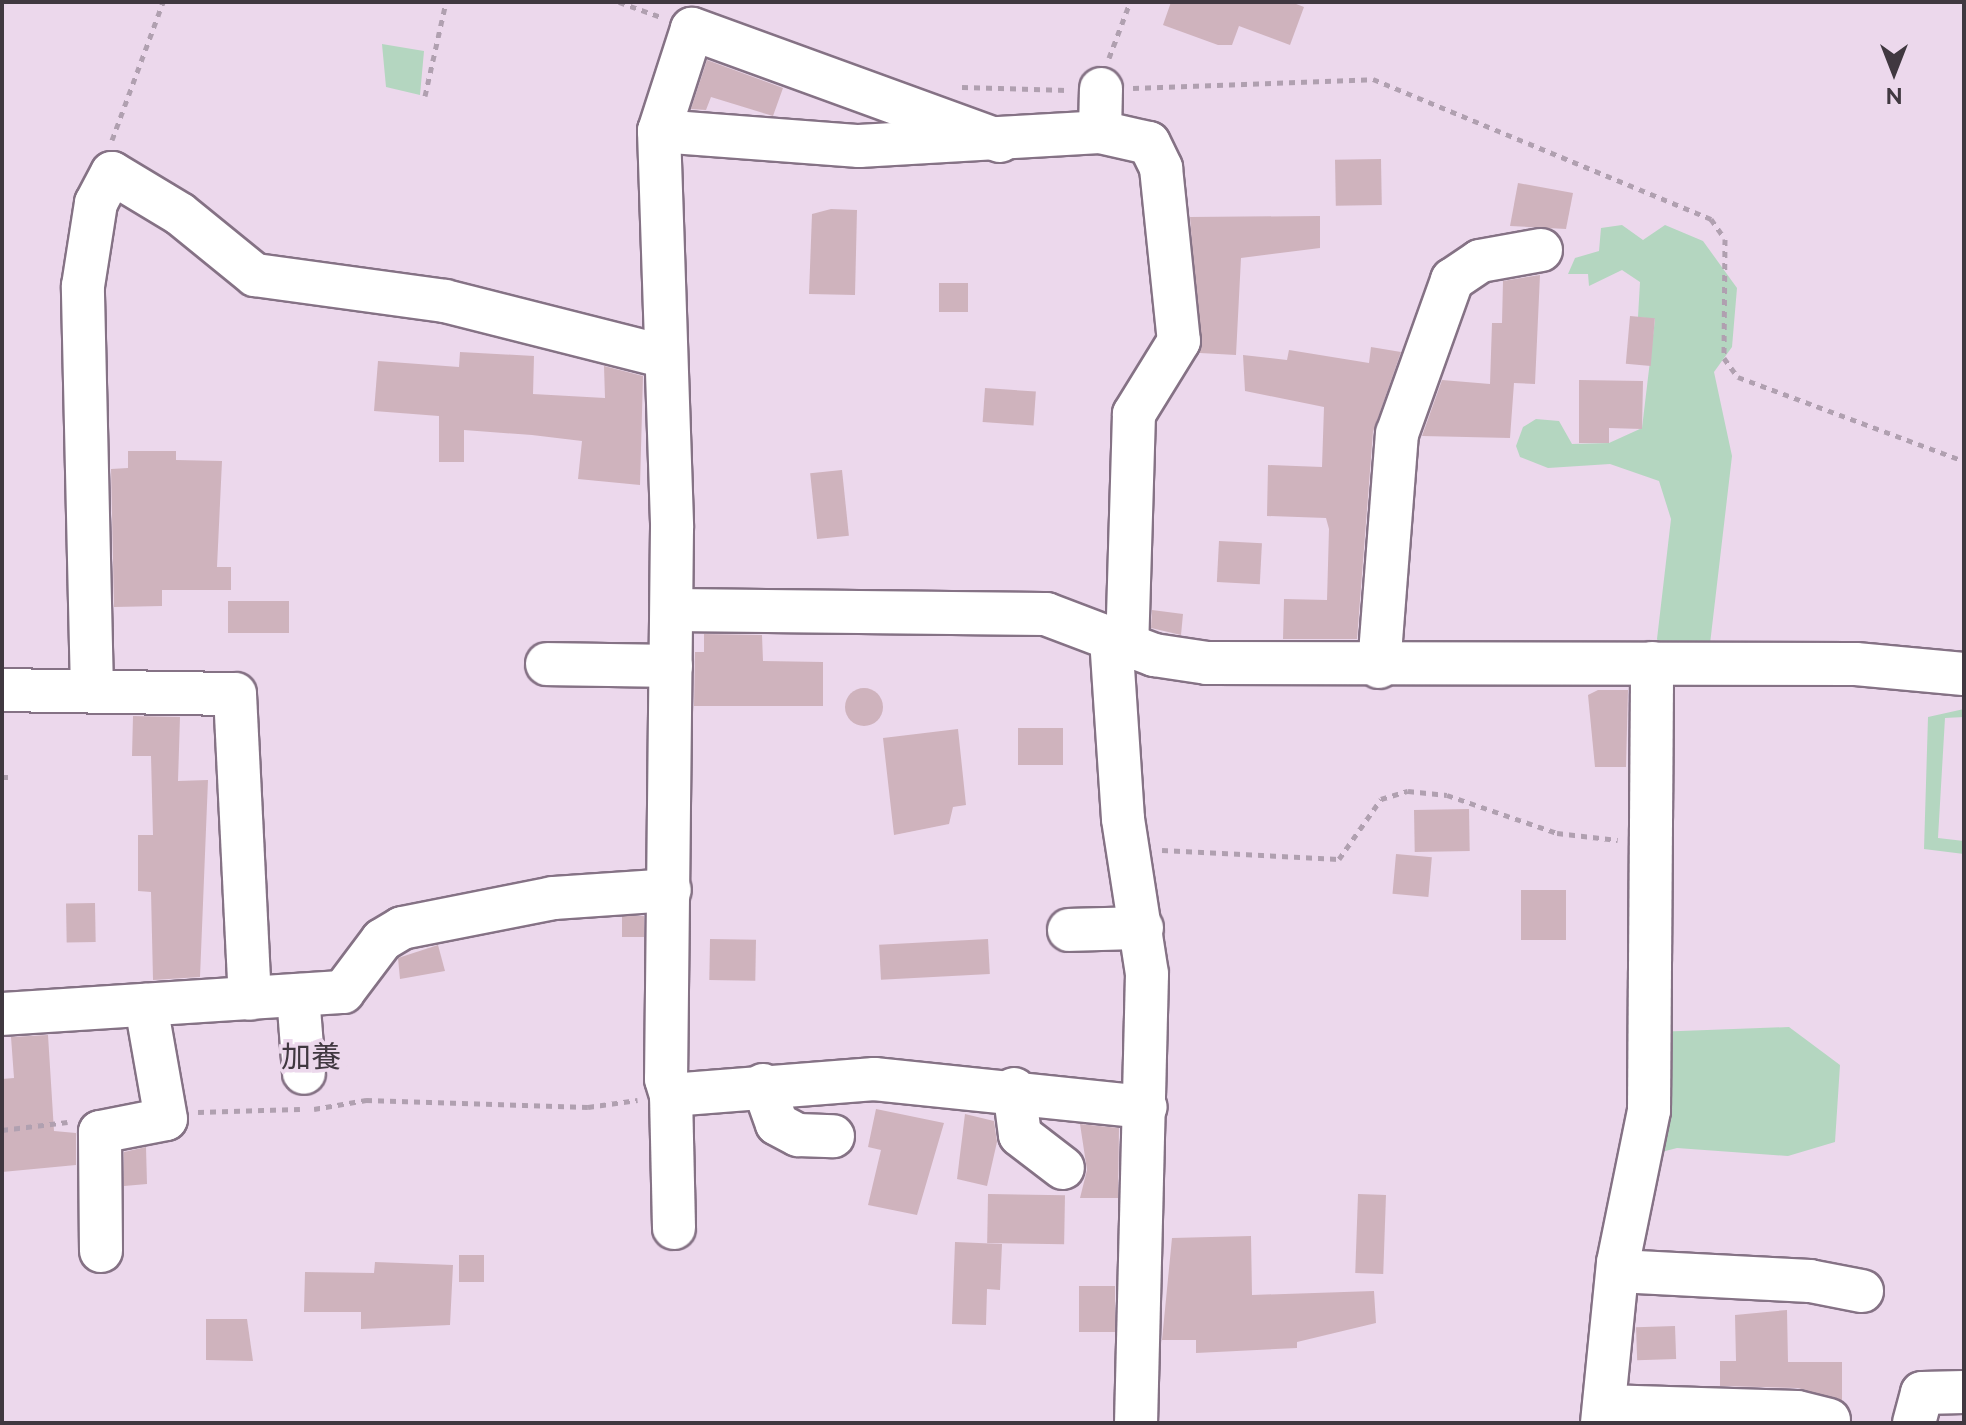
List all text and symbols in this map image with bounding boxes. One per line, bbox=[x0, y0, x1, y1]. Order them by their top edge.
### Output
north arrow bbox=[1854, 32, 1934, 112]
text: N bbox=[1886, 83, 1902, 109]
district label: 加養 bbox=[281, 1039, 341, 1075]

